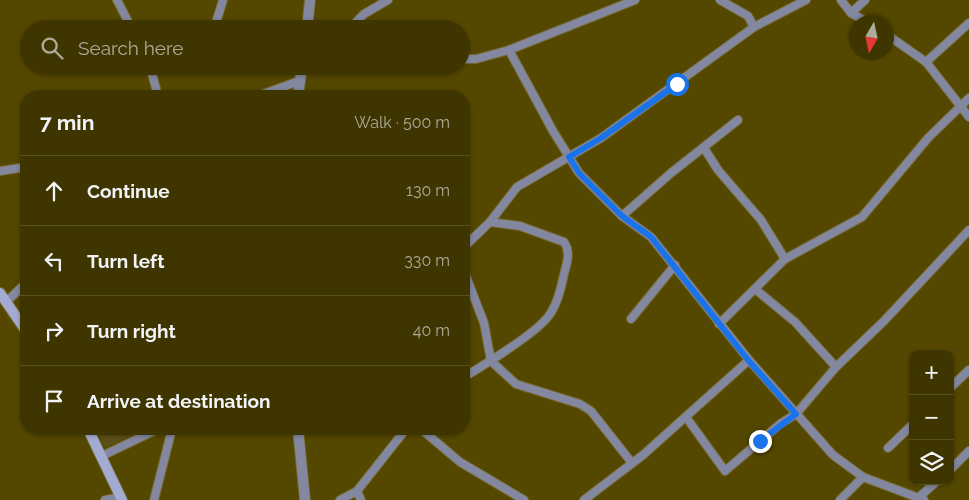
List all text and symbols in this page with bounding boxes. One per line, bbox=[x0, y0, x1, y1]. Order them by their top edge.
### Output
north arrow bbox=[849, 15, 894, 60]
search box bbox=[20, 20, 470, 75]
icon: search bbox=[38, 34, 66, 62]
text: Search here bbox=[78, 37, 184, 59]
route start bbox=[666, 73, 689, 96]
text: 7 min bbox=[40, 110, 94, 135]
text: Walk · 500 m bbox=[354, 113, 450, 132]
icon: ahead bbox=[40, 177, 68, 205]
text: Continue bbox=[87, 180, 170, 202]
text: 130 m bbox=[406, 181, 450, 200]
icon: left bbox=[40, 247, 68, 275]
text: Turn left bbox=[87, 250, 164, 272]
text: 330 m bbox=[404, 251, 450, 270]
icon: right bbox=[40, 317, 68, 345]
text: Turn right bbox=[87, 320, 176, 342]
text: 40 m bbox=[413, 321, 450, 340]
map controls bbox=[909, 350, 954, 485]
button: + bbox=[909, 350, 954, 395]
icon: arrive bbox=[40, 387, 68, 415]
text: Arrive at destination bbox=[87, 390, 271, 412]
button: − bbox=[909, 395, 954, 440]
route end bbox=[749, 430, 772, 453]
button: layers bbox=[909, 440, 954, 485]

